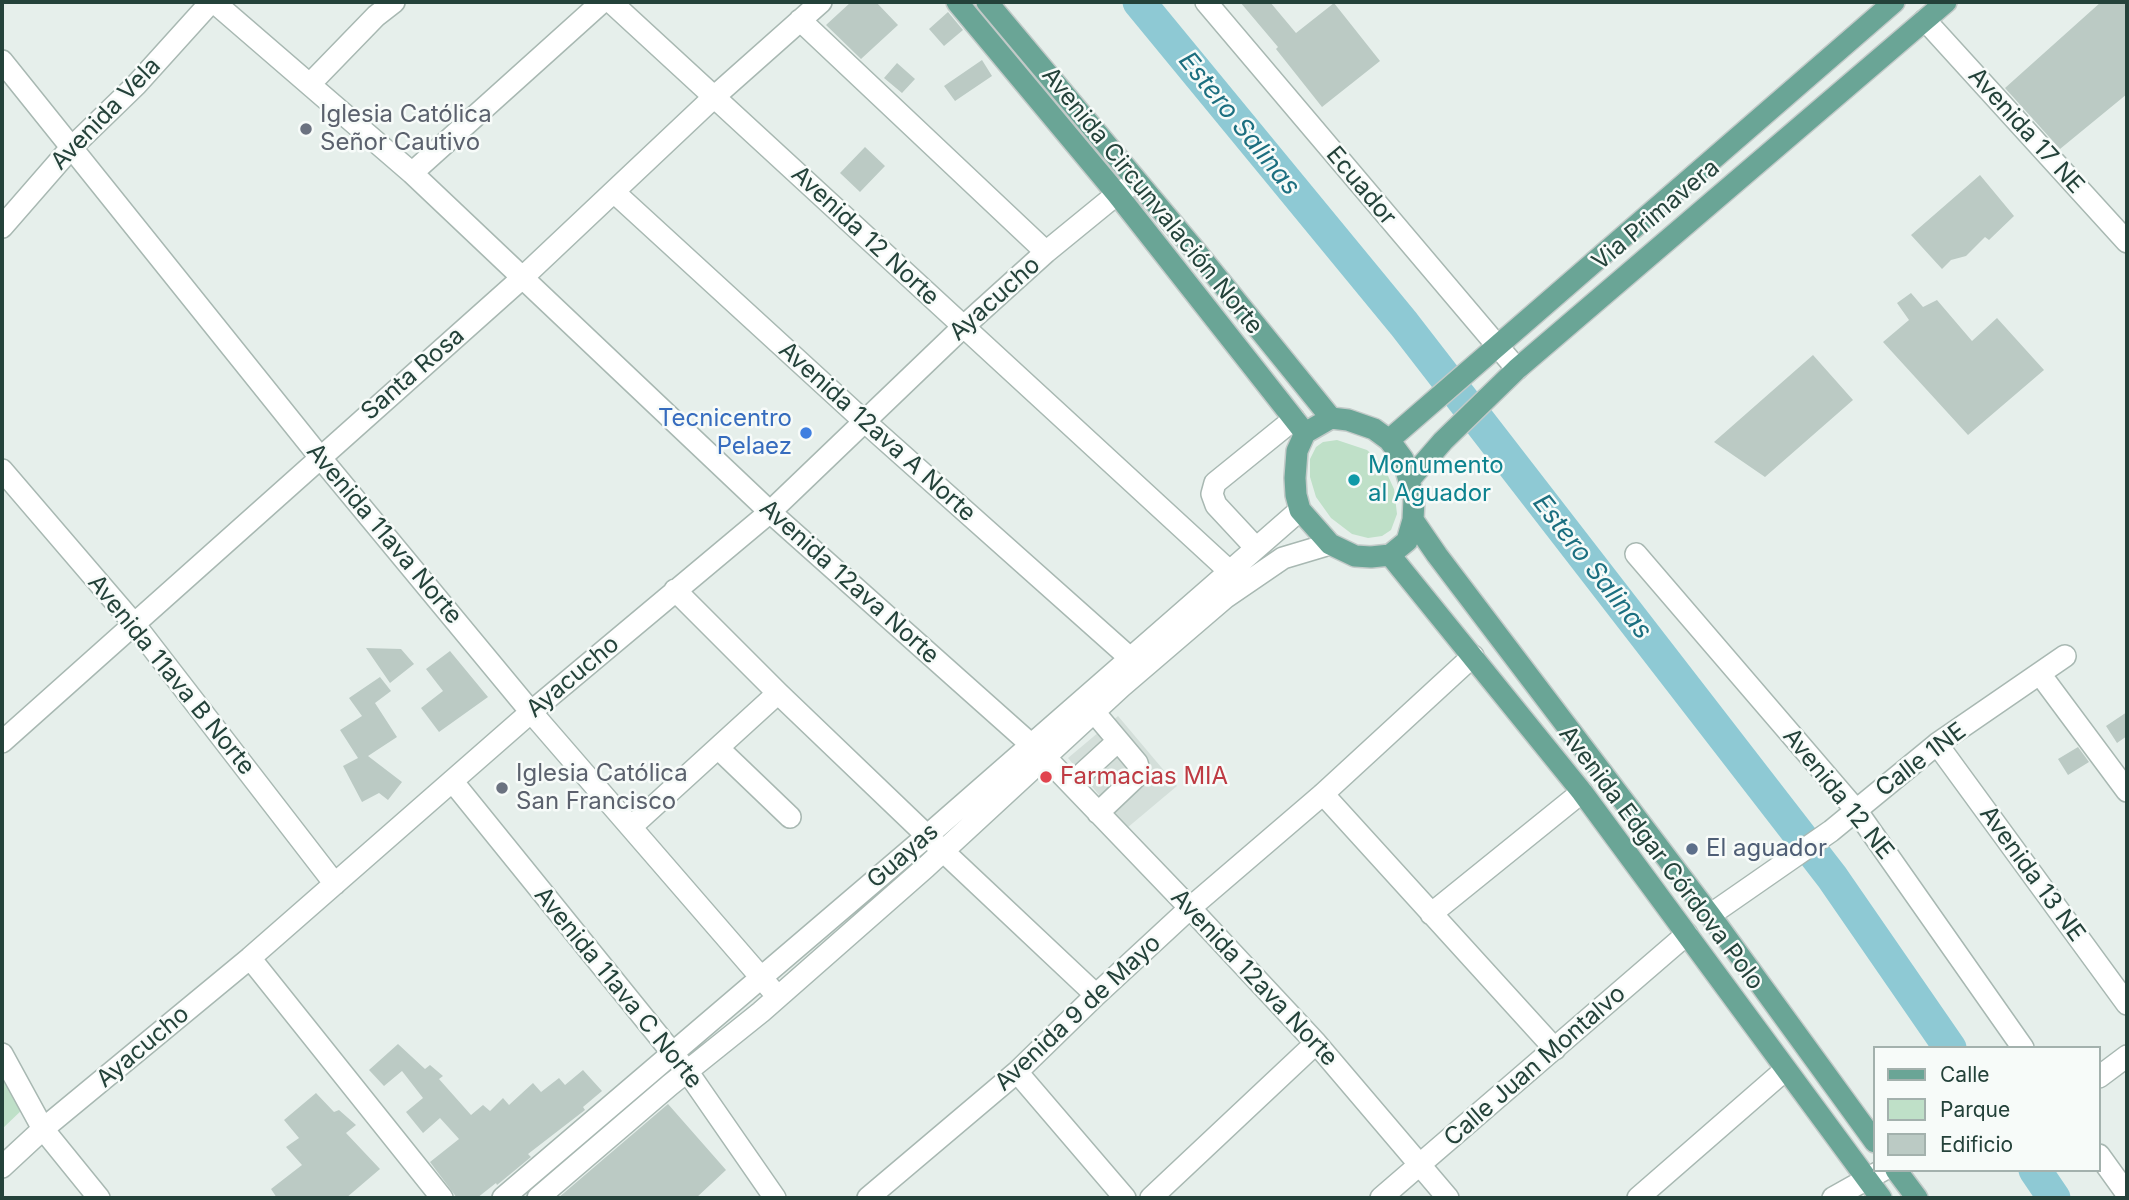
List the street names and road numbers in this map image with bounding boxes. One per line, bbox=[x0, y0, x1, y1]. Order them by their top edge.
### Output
street label: Avenida Vela bbox=[45, 52, 167, 176]
street label: Avenida Circunvalación Norte bbox=[1035, 62, 1269, 340]
street label: Avenida 17 NE bbox=[1962, 62, 2090, 200]
street label: Ecuador bbox=[1320, 141, 1402, 231]
street label: Via Primavera bbox=[1587, 154, 1725, 276]
street label: Avenida 12 Norte bbox=[785, 160, 945, 312]
street label: Ayacucho bbox=[944, 251, 1046, 347]
street label: Santa Rosa bbox=[356, 322, 470, 426]
street label: Avenida 12ava A Norte bbox=[773, 336, 981, 528]
street label: Avenida 11ava Norte bbox=[300, 438, 468, 630]
street label: Avenida 12ava Norte bbox=[753, 494, 945, 670]
street label: Avenida 11ava B Norte bbox=[81, 569, 261, 781]
street label: Ayacucho bbox=[521, 630, 625, 724]
street label: Calle 1NE bbox=[1870, 717, 1972, 803]
street label: Avenida Edgar Córdova Polo bbox=[1552, 721, 1770, 995]
street label: Avenida 12 NE bbox=[1776, 723, 1900, 865]
street label: Avenida 13 NE bbox=[1973, 801, 2091, 947]
street label: Guayas bbox=[862, 817, 944, 895]
street label: Avenida 11ava C Norte bbox=[528, 881, 708, 1095]
street label: Avenida 12ava Norte bbox=[1165, 884, 1343, 1072]
street label: Avenida 9 de Mayo bbox=[989, 929, 1167, 1097]
street label: Calle Juan Montalvo bbox=[1438, 979, 1632, 1153]
street label: Ayacucho bbox=[91, 1000, 195, 1094]

